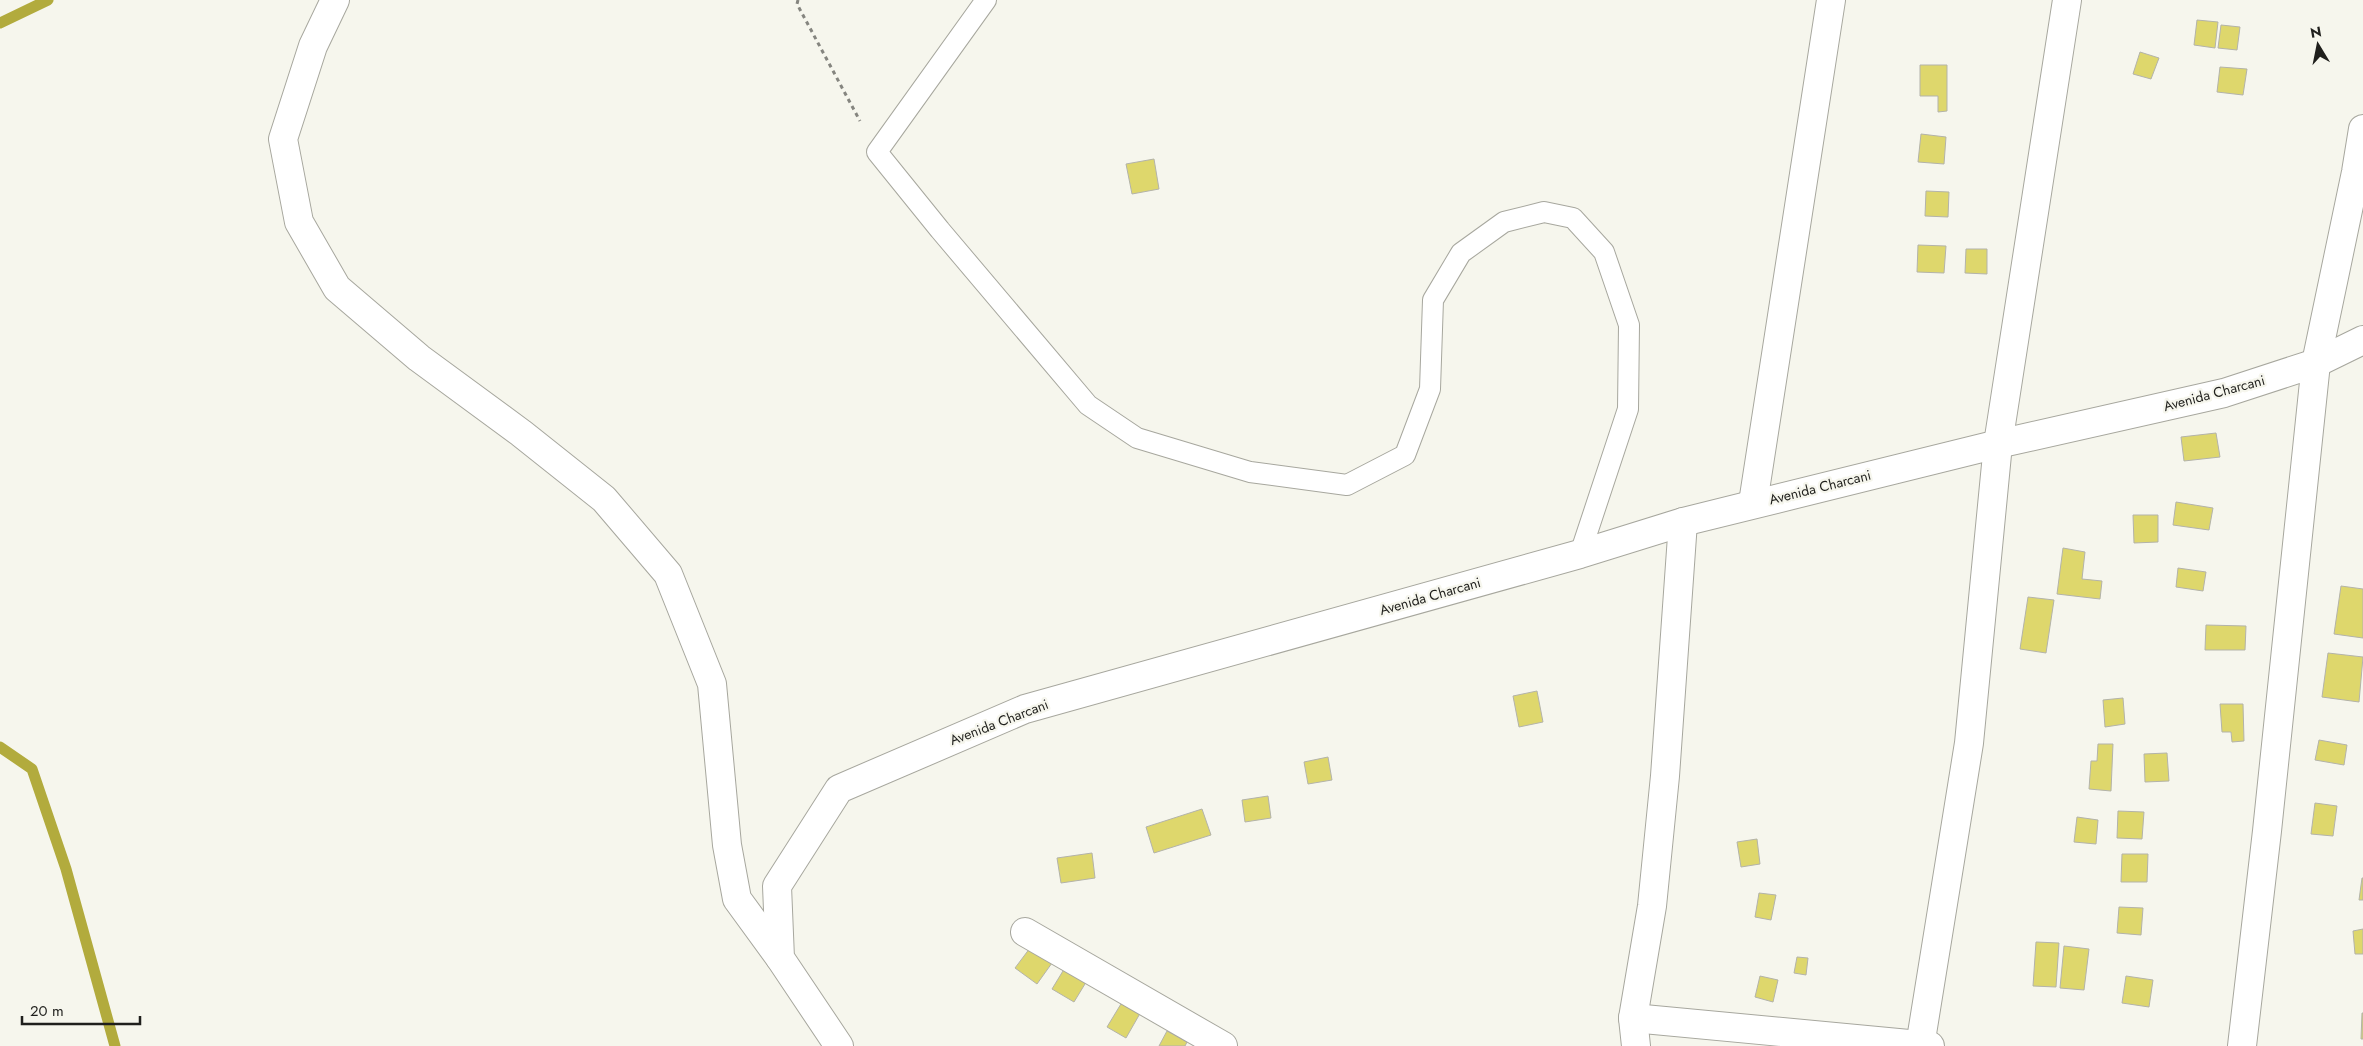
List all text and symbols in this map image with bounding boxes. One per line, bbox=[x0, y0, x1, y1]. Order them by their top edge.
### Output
north arrow bbox=[2293, 20, 2343, 70]
text: N bbox=[2309, 21, 2323, 43]
street label: Avenida Charcani bbox=[2161, 370, 2267, 416]
street label: Avenida Charcani bbox=[1767, 465, 1873, 509]
street label: Avenida Charcani bbox=[1377, 572, 1483, 620]
street label: Avenida Charcani bbox=[947, 694, 1051, 750]
scale bar bbox=[22, 994, 140, 1026]
text: 20 m bbox=[30, 1000, 64, 1022]

